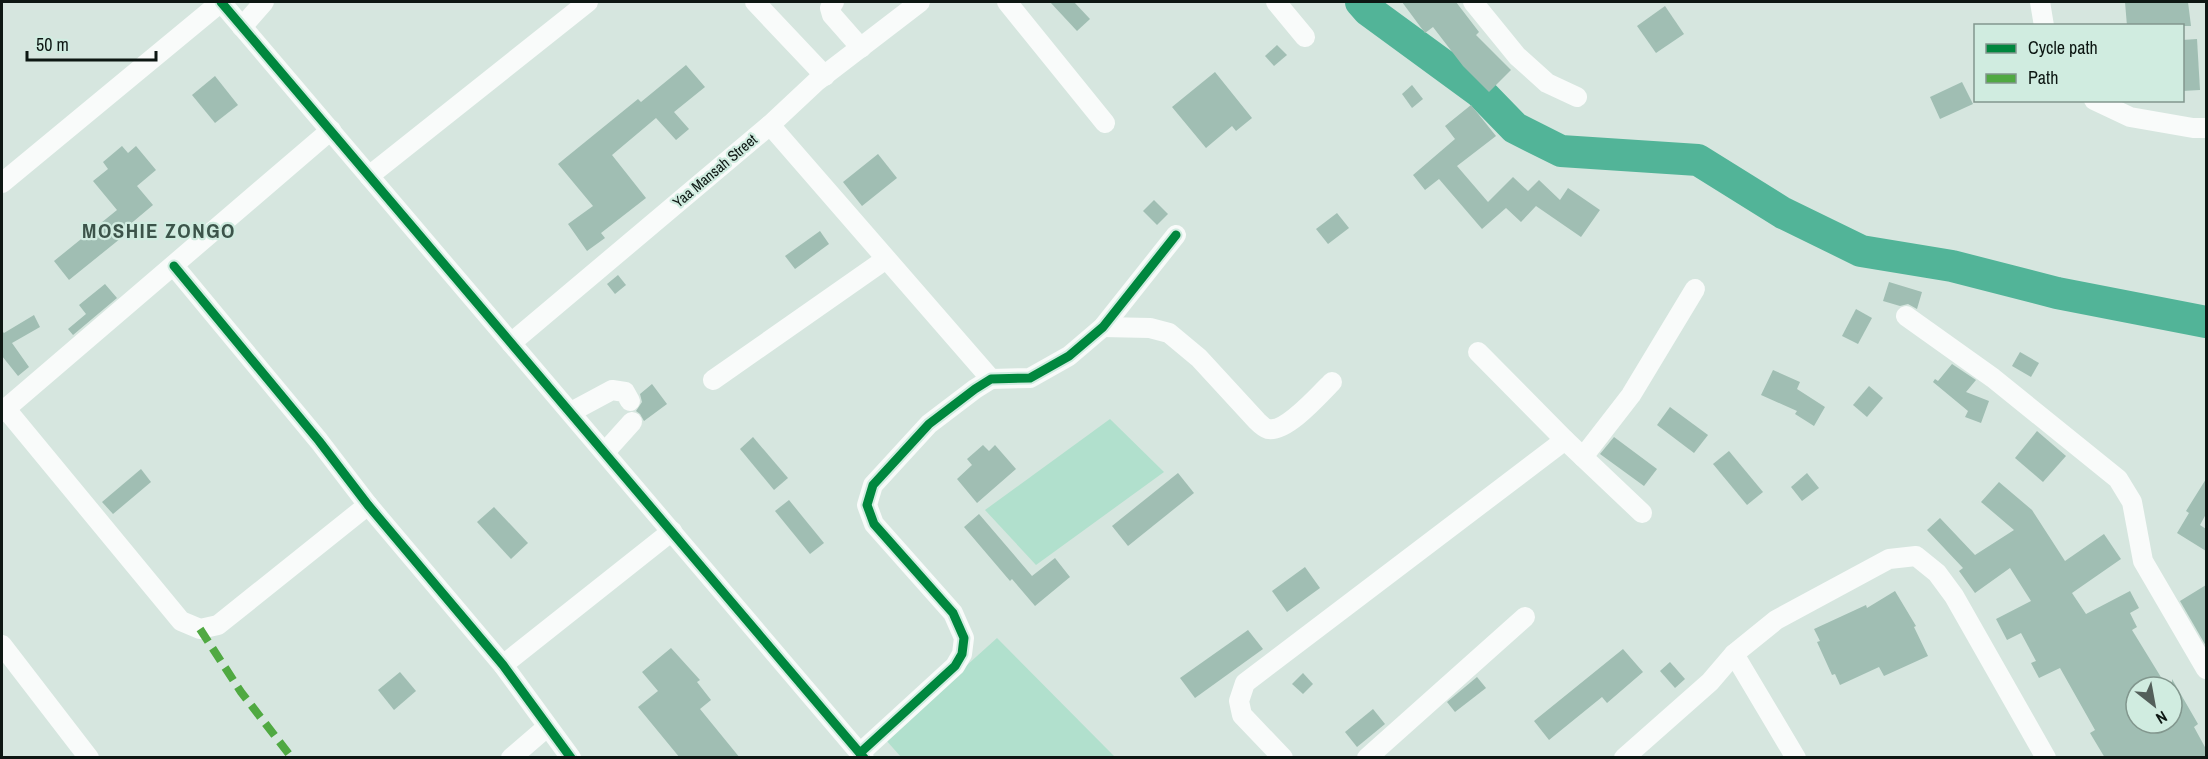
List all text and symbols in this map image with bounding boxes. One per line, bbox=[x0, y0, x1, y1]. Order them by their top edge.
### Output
scale bar bbox=[27, 24, 156, 62]
legend bbox=[1974, 24, 2184, 102]
text: 50 m bbox=[36, 32, 69, 57]
text: Cycle path bbox=[2028, 35, 2098, 60]
text: Path bbox=[2028, 65, 2058, 90]
street label: Yaa Mansah Street bbox=[668, 129, 762, 212]
district label: MOSHIE ZONGO bbox=[82, 216, 236, 245]
north arrow bbox=[2124, 675, 2184, 735]
text: N bbox=[2152, 706, 2171, 730]

